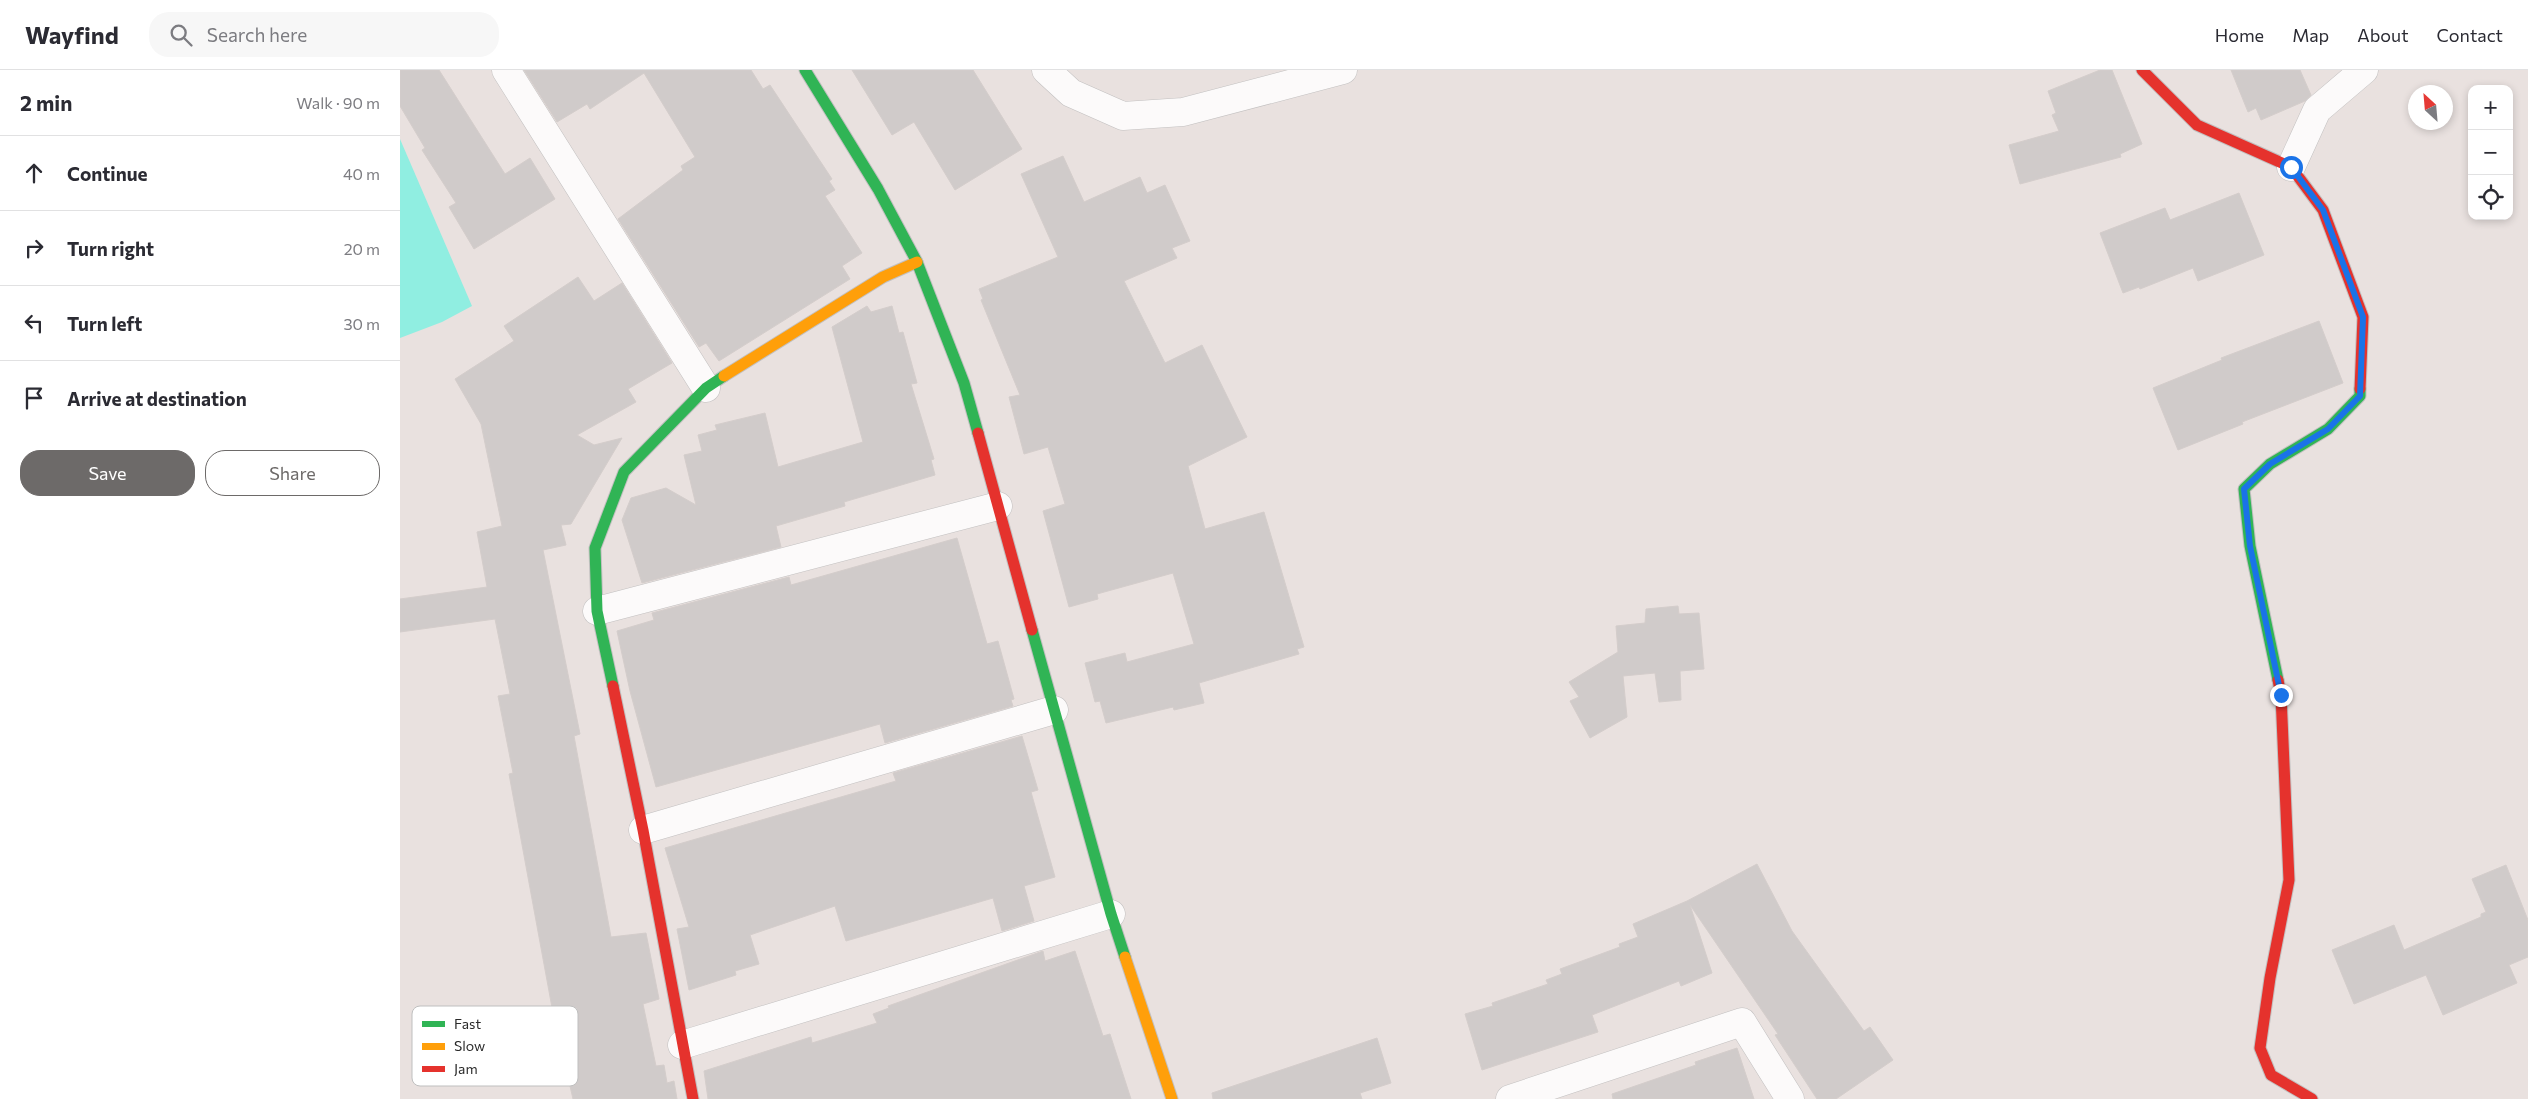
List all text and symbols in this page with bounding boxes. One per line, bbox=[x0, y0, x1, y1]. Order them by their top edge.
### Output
search box bbox=[149, 12, 499, 57]
text: Wayfind bbox=[25, 20, 119, 49]
icon: search bbox=[167, 21, 195, 49]
text: Search here bbox=[207, 23, 307, 46]
text: Home bbox=[2215, 24, 2264, 46]
text: Map bbox=[2292, 24, 2329, 46]
text: About bbox=[2357, 24, 2409, 46]
text: Contact bbox=[2437, 24, 2503, 46]
north arrow bbox=[2408, 85, 2453, 130]
map controls bbox=[2468, 85, 2513, 220]
button: + bbox=[2468, 85, 2513, 130]
text: 2 min bbox=[20, 90, 72, 115]
text: Walk · 90 m bbox=[296, 93, 380, 112]
button: − bbox=[2468, 130, 2513, 175]
route start bbox=[2280, 156, 2303, 179]
icon: ahead bbox=[20, 159, 48, 187]
text: Continue bbox=[67, 162, 147, 185]
text: 40 m bbox=[343, 164, 380, 183]
button: locate bbox=[2468, 175, 2513, 220]
icon: right bbox=[20, 234, 48, 262]
text: Turn right bbox=[67, 237, 154, 260]
text: 20 m bbox=[344, 239, 380, 258]
icon: left bbox=[20, 309, 48, 337]
text: Turn left bbox=[67, 312, 142, 335]
text: 30 m bbox=[343, 314, 380, 333]
icon: arrive bbox=[20, 384, 48, 412]
text: Arrive at destination bbox=[67, 387, 247, 410]
button: Save bbox=[20, 450, 195, 496]
button: Share bbox=[205, 450, 380, 496]
route end bbox=[2270, 684, 2293, 707]
legend bbox=[412, 1006, 578, 1086]
text: Fast bbox=[454, 1015, 481, 1032]
text: Slow bbox=[454, 1037, 485, 1054]
text: Jam bbox=[454, 1060, 478, 1077]

